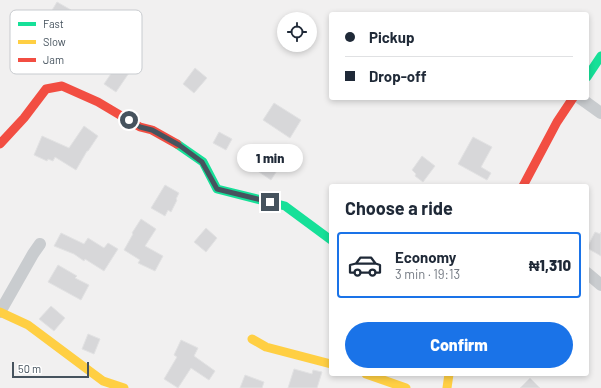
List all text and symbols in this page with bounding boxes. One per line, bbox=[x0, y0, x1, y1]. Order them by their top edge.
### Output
legend bbox=[10, 10, 142, 74]
map controls bbox=[277, 12, 317, 52]
button: locate bbox=[277, 12, 317, 52]
text: Fast bbox=[43, 17, 64, 30]
text: Pickup bbox=[369, 28, 415, 46]
text: Slow bbox=[43, 35, 66, 48]
text: Jam bbox=[43, 53, 64, 66]
text: Drop-off bbox=[369, 67, 427, 85]
route start bbox=[120, 111, 138, 129]
callout: 1 min bbox=[237, 144, 303, 172]
text: 1 min bbox=[256, 150, 284, 166]
route end bbox=[261, 193, 279, 211]
text: Choose a ride bbox=[345, 197, 453, 219]
icon: car bbox=[347, 247, 383, 283]
text: Economy bbox=[395, 248, 456, 266]
text: ₦1,310 bbox=[529, 256, 571, 274]
text: 3 min · 19:13 bbox=[395, 266, 460, 282]
button: Confirm bbox=[345, 322, 573, 368]
scale bar bbox=[12, 360, 89, 379]
text: 50 m bbox=[18, 362, 41, 375]

